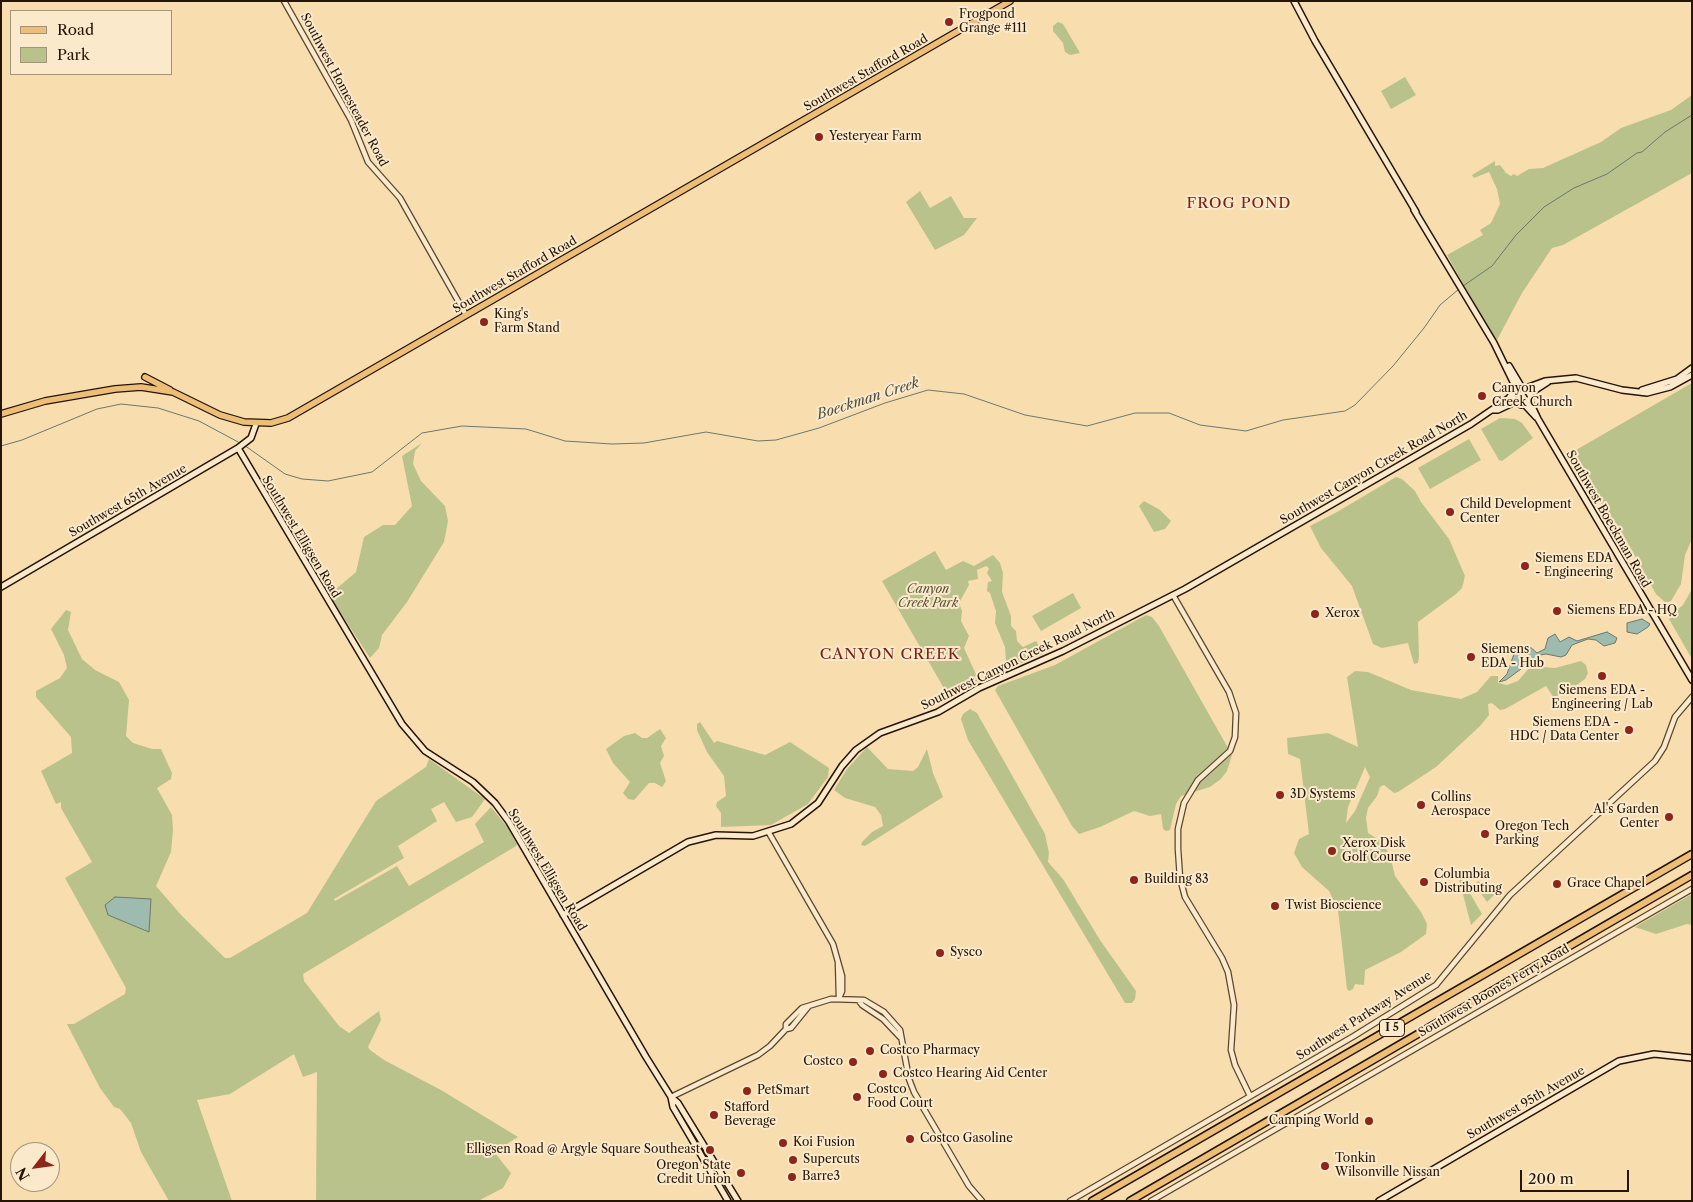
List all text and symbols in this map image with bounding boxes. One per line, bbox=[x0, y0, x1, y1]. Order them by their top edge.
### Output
place label: Frogpond Grange #111 bbox=[959, 8, 1027, 36]
legend bbox=[10, 10, 172, 75]
street label: Southwest Homesteader Road bbox=[297, 11, 391, 169]
marker: Frogpond Grange #111 bbox=[943, 16, 955, 28]
text: Road bbox=[57, 20, 94, 39]
street label: Southwest Stafford Road bbox=[802, 32, 930, 114]
text: Park bbox=[57, 45, 90, 64]
place label: Yesteryear Farm bbox=[829, 130, 922, 144]
marker: Yesteryear Farm bbox=[813, 131, 825, 143]
district label: FROG POND bbox=[1185, 195, 1293, 213]
street label: Southwest Stafford Road bbox=[451, 234, 579, 316]
place label: King's Farm Stand bbox=[494, 308, 560, 336]
marker: King's Farm Stand bbox=[478, 316, 490, 328]
water label: Boeckman Creek bbox=[815, 375, 921, 423]
place label: Canyon Creek Church bbox=[1492, 382, 1573, 410]
marker: Canyon Creek Church bbox=[1476, 390, 1488, 402]
street label: Southwest Canyon Creek Road North bbox=[1278, 408, 1470, 528]
street label: Southwest Boeckman Road bbox=[1563, 448, 1653, 590]
street label: Southwest 65th Avenue bbox=[67, 461, 189, 541]
street label: Southwest Elligsen Road bbox=[259, 473, 343, 601]
place label: Child Development Center bbox=[1460, 498, 1572, 526]
marker: Child Development Center bbox=[1444, 506, 1456, 518]
place label: Siemens EDA - Engineering bbox=[1535, 552, 1613, 580]
marker: Siemens EDA - Engineering bbox=[1519, 560, 1531, 572]
park label: Canyon Creek Park bbox=[898, 583, 958, 611]
place label: Siemens EDA - HQ bbox=[1567, 604, 1677, 618]
marker: Siemens EDA - HQ bbox=[1551, 605, 1563, 617]
street label: Southwest Canyon Creek Road North bbox=[919, 607, 1117, 713]
place label: Xerox bbox=[1325, 607, 1360, 621]
marker: Xerox bbox=[1309, 608, 1321, 620]
place label: Siemens EDA - Hub bbox=[1481, 643, 1544, 671]
district label: CANYON CREEK bbox=[818, 646, 962, 664]
marker: Siemens EDA - Hub bbox=[1465, 651, 1477, 663]
marker: Siemens EDA - Engineering / Lab bbox=[1596, 670, 1608, 682]
place label: Siemens EDA - Engineering / Lab bbox=[1551, 684, 1653, 712]
place label: Siemens EDA - HDC / Data Center bbox=[1510, 716, 1619, 744]
marker: Siemens EDA - HDC / Data Center bbox=[1623, 724, 1635, 736]
place label: 3D Systems bbox=[1290, 788, 1356, 802]
marker: 3D Systems bbox=[1274, 789, 1286, 801]
place label: Collins Aerospace bbox=[1431, 791, 1491, 819]
marker: Collins Aerospace bbox=[1415, 799, 1427, 811]
place label: Al's Garden Center bbox=[1593, 803, 1659, 831]
street label: Southwest Elligsen Road bbox=[505, 806, 589, 934]
marker: Al's Garden Center bbox=[1663, 811, 1675, 823]
place label: Oregon Tech Parking bbox=[1495, 820, 1569, 848]
marker: Oregon Tech Parking bbox=[1479, 828, 1491, 840]
place label: Xerox Disk Golf Course bbox=[1342, 837, 1411, 865]
marker: Xerox Disk Golf Course bbox=[1326, 845, 1338, 857]
place label: Columbia Distributing bbox=[1434, 868, 1502, 896]
place label: Building 83 bbox=[1144, 873, 1209, 887]
marker: Building 83 bbox=[1128, 874, 1140, 886]
marker: Columbia Distributing bbox=[1418, 876, 1430, 888]
place label: Grace Chapel bbox=[1567, 877, 1645, 891]
marker: Grace Chapel bbox=[1551, 878, 1563, 890]
place label: Twist Bioscience bbox=[1285, 899, 1381, 913]
marker: Twist Bioscience bbox=[1269, 900, 1281, 912]
street label: Southwest Boones Ferry Road bbox=[1416, 942, 1572, 1040]
place label: Sysco bbox=[950, 946, 982, 960]
marker: Sysco bbox=[934, 947, 946, 959]
street label: Southwest Parkway Avenue bbox=[1294, 968, 1434, 1064]
road number: I 5 bbox=[1380, 1020, 1404, 1036]
place label: Costco Pharmacy bbox=[880, 1044, 980, 1058]
marker: Costco Pharmacy bbox=[864, 1045, 876, 1057]
place label: Costco bbox=[803, 1055, 843, 1069]
marker: Costco bbox=[847, 1056, 859, 1068]
street label: Southwest 95th Avenue bbox=[1465, 1063, 1587, 1143]
place label: Costco Hearing Aid Center bbox=[893, 1067, 1047, 1081]
marker: Costco Hearing Aid Center bbox=[877, 1068, 889, 1080]
place label: Costco Food Court bbox=[867, 1083, 933, 1111]
place label: PetSmart bbox=[757, 1084, 810, 1098]
marker: PetSmart bbox=[741, 1085, 753, 1097]
marker: Costco Food Court bbox=[851, 1091, 863, 1103]
place label: Stafford Beverage bbox=[724, 1101, 776, 1129]
marker: Stafford Beverage bbox=[708, 1109, 720, 1121]
place label: Camping World bbox=[1269, 1114, 1359, 1128]
marker: Camping World bbox=[1363, 1115, 1375, 1127]
place label: Costco Gasoline bbox=[920, 1132, 1013, 1146]
marker: Costco Gasoline bbox=[904, 1133, 916, 1145]
place label: Koi Fusion bbox=[793, 1136, 855, 1150]
marker: Koi Fusion bbox=[777, 1137, 789, 1149]
north arrow bbox=[10, 1142, 60, 1192]
place label: Elligsen Road @ Argyle Square Southeast bbox=[466, 1143, 700, 1157]
marker: Elligsen Road @ Argyle Square Southeast bbox=[704, 1144, 716, 1156]
place label: Tonkin Wilsonville Nissan bbox=[1335, 1152, 1440, 1180]
place label: Supercuts bbox=[803, 1153, 860, 1167]
marker: Supercuts bbox=[787, 1154, 799, 1166]
place label: Oregon State Credit Union bbox=[656, 1159, 731, 1187]
marker: Tonkin Wilsonville Nissan bbox=[1319, 1160, 1331, 1172]
scale bar bbox=[1523, 1160, 1632, 1192]
text: N bbox=[12, 1164, 34, 1184]
marker: Oregon State Credit Union bbox=[735, 1167, 747, 1179]
text: 200 m bbox=[1528, 1169, 1574, 1188]
place label: Barre3 bbox=[802, 1170, 840, 1184]
marker: Barre3 bbox=[786, 1171, 798, 1183]

